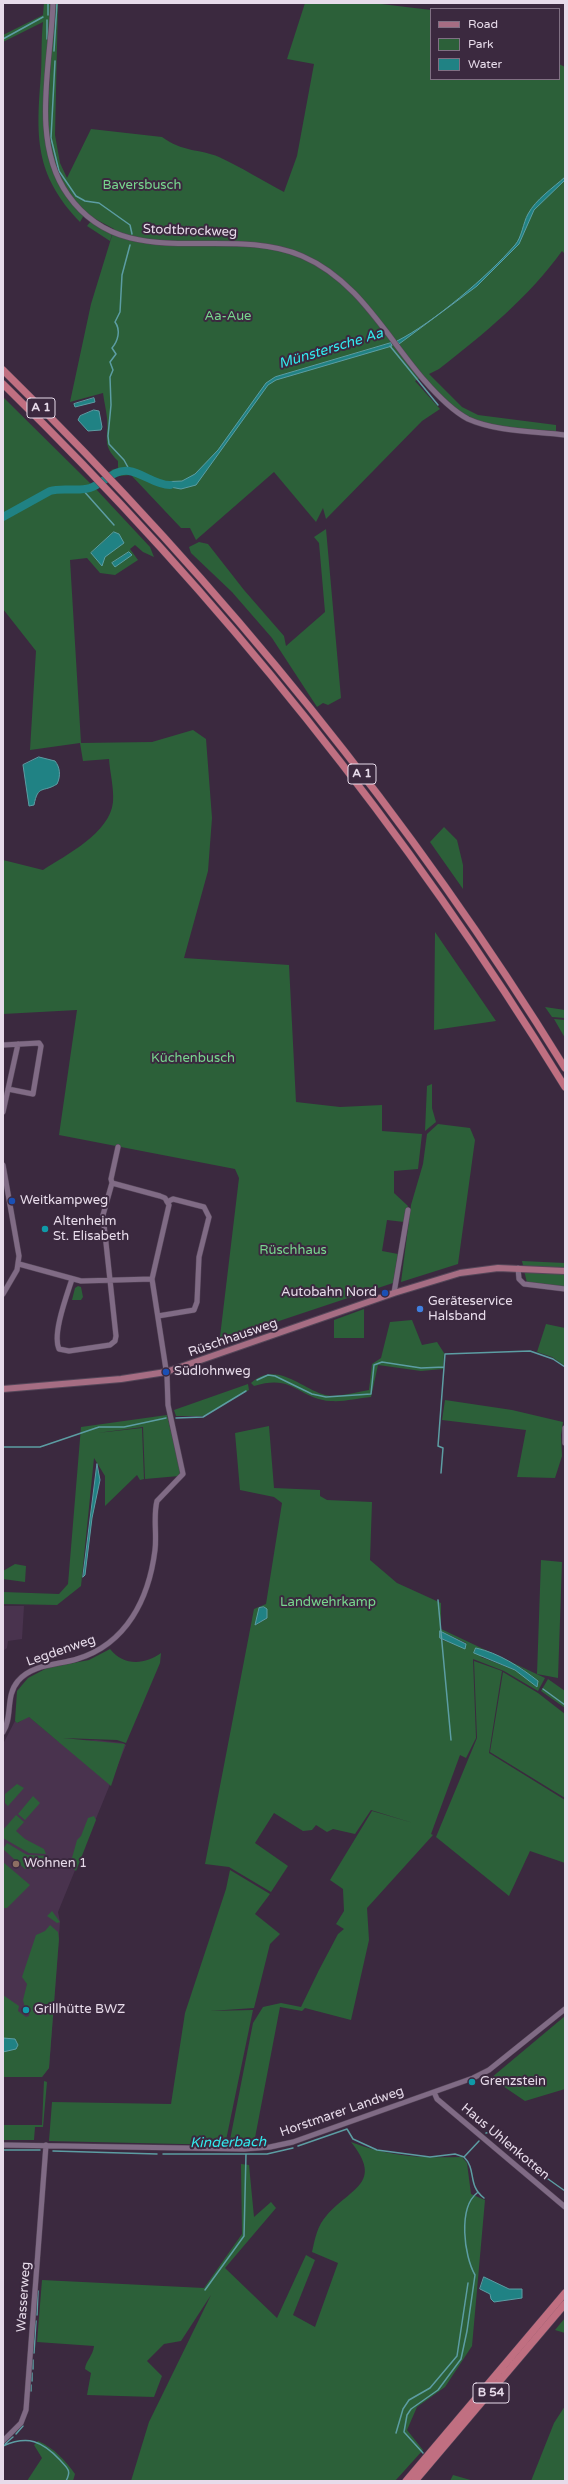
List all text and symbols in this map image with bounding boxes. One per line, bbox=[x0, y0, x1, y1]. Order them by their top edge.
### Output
legend bbox=[430, 8, 560, 80]
text: Road bbox=[468, 17, 498, 31]
text: Park bbox=[468, 37, 494, 51]
text: Water bbox=[468, 57, 502, 71]
park label: Baversbusch bbox=[103, 178, 181, 194]
street label: Stodtbrockweg bbox=[143, 222, 237, 240]
park label: Aa-Aue bbox=[205, 309, 251, 325]
water label: Münstersche Aa bbox=[277, 325, 385, 373]
road number: A 1 bbox=[27, 398, 55, 418]
road number: A 1 bbox=[348, 764, 376, 784]
park label: Küchenbusch bbox=[151, 1051, 235, 1067]
place label: Weitkampweg bbox=[20, 1193, 108, 1209]
marker: Weitkampweg bbox=[7, 1196, 17, 1206]
place label: Altenheim St. Elisabeth bbox=[53, 1214, 129, 1245]
marker: Altenheim St. Elisabeth bbox=[40, 1224, 50, 1234]
park label: Rüschhaus bbox=[259, 1243, 327, 1259]
place label: Autobahn Nord bbox=[281, 1285, 377, 1301]
marker: Autobahn Nord bbox=[380, 1288, 390, 1298]
place label: Geräteservice Halsband bbox=[428, 1294, 512, 1325]
marker: Geräteservice Halsband bbox=[415, 1304, 425, 1314]
street label: Rüschhausweg bbox=[186, 1315, 280, 1361]
place label: Südlohnweg bbox=[174, 1364, 251, 1380]
marker: Südlohnweg bbox=[161, 1367, 171, 1377]
park label: Landwehrkamp bbox=[280, 1595, 376, 1611]
street label: Legdenweg bbox=[24, 1632, 98, 1670]
place label: Wohnen 1 bbox=[24, 1856, 87, 1872]
marker: Wohnen 1 bbox=[11, 1859, 21, 1869]
place label: Grillhütte BWZ bbox=[34, 2002, 125, 2018]
marker: Grillhütte BWZ bbox=[21, 2005, 31, 2015]
place label: Grenzstein bbox=[480, 2074, 546, 2090]
marker: Grenzstein bbox=[467, 2077, 477, 2087]
street label: Horstmarer Landweg bbox=[278, 2083, 406, 2141]
street label: Haus Uhlenkotten bbox=[458, 2100, 552, 2184]
water label: Kinderbach bbox=[190, 2134, 266, 2152]
street label: Wasserweg bbox=[14, 2261, 34, 2333]
road number: B 54 bbox=[473, 2383, 509, 2403]

